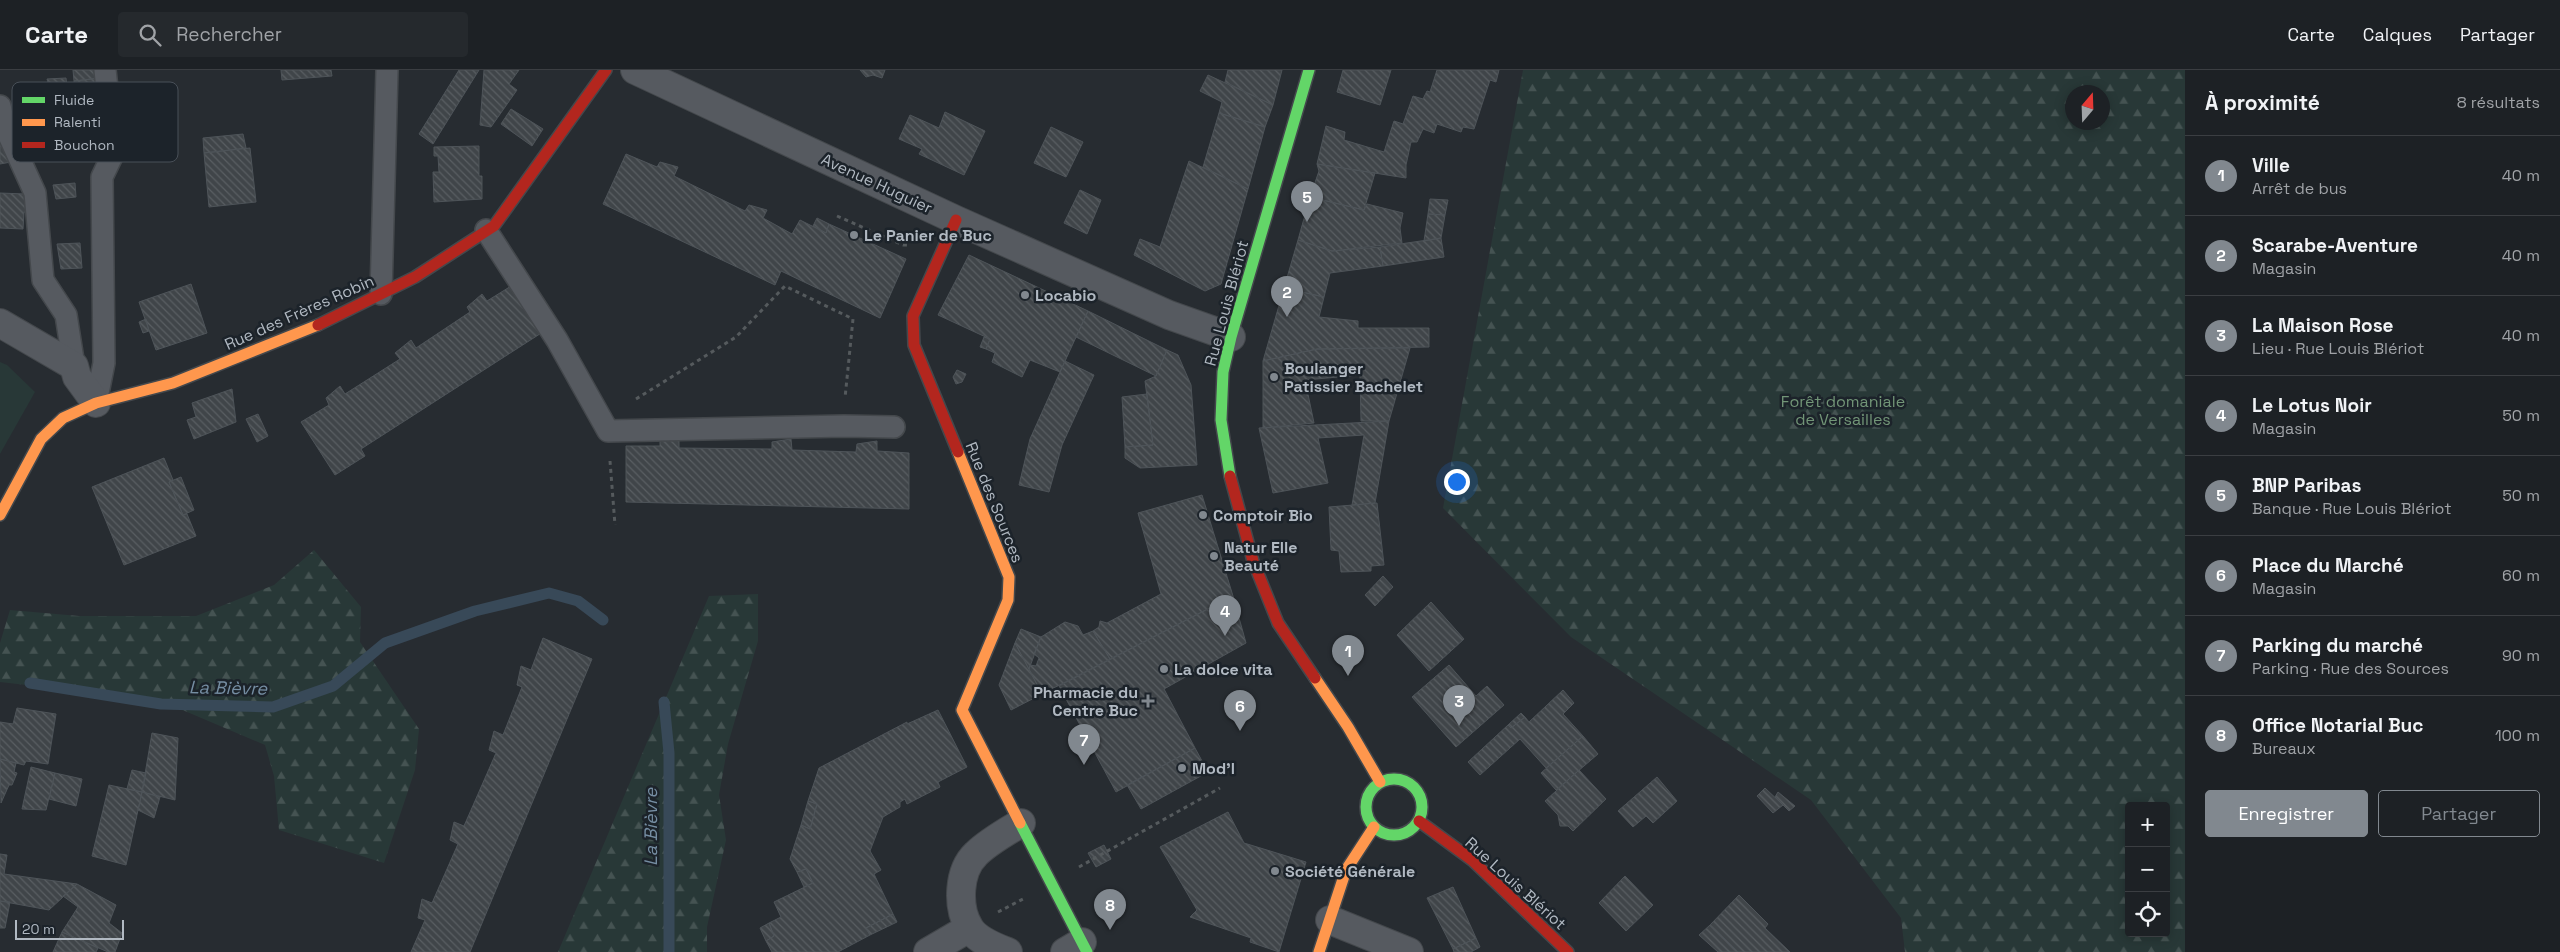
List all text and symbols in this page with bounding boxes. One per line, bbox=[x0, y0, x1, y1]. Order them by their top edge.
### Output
search box bbox=[118, 12, 468, 57]
text: Carte bbox=[25, 19, 88, 50]
icon: search bbox=[136, 21, 164, 49]
text: Rechercher bbox=[176, 22, 282, 47]
text: Carte bbox=[2288, 23, 2335, 46]
text: Calques bbox=[2363, 23, 2432, 46]
text: Partager bbox=[2460, 23, 2535, 46]
legend bbox=[12, 82, 178, 162]
north arrow bbox=[2065, 85, 2110, 130]
text: À proximité bbox=[2205, 89, 2320, 116]
text: Fluide bbox=[54, 91, 94, 109]
text: 8 résultats bbox=[2457, 92, 2540, 113]
text: Ralenti bbox=[54, 113, 101, 131]
text: Bouchon bbox=[54, 136, 115, 154]
street label: Avenue Huguier bbox=[818, 148, 936, 218]
text: Ville bbox=[2252, 153, 2290, 178]
text: 1 bbox=[2217, 165, 2225, 186]
text: 40 m bbox=[2502, 165, 2540, 186]
text: Arrêt de bus bbox=[2252, 178, 2347, 199]
pin: 5 bbox=[1291, 181, 1323, 222]
place label: Le Panier de Buc bbox=[864, 225, 992, 246]
marker: Le Panier de Buc bbox=[848, 229, 860, 241]
text: Scarabe-Aventure bbox=[2252, 233, 2418, 258]
street label: Rue Louis Blériot bbox=[1200, 238, 1253, 368]
text: 2 bbox=[2216, 245, 2226, 266]
text: 40 m bbox=[2502, 245, 2540, 266]
text: Magasin bbox=[2252, 258, 2316, 279]
street label: Rue des Frères Robin bbox=[221, 270, 377, 355]
pin: 2 bbox=[1271, 276, 1303, 317]
place label: Locabio bbox=[1035, 285, 1097, 306]
marker: Locabio bbox=[1019, 289, 1031, 301]
text: La Maison Rose bbox=[2252, 313, 2394, 338]
text: 3 bbox=[2216, 325, 2226, 346]
text: 40 m bbox=[2502, 325, 2540, 346]
text: Lieu · Rue Louis Blériot bbox=[2252, 338, 2424, 359]
place label: Boulanger Patissier Bachelet bbox=[1284, 358, 1423, 397]
marker: Boulanger Patissier Bachelet bbox=[1268, 371, 1280, 383]
park label: Forêt domaniale de Versailles bbox=[1781, 391, 1905, 430]
text: Le Lotus Noir bbox=[2252, 393, 2372, 418]
text: 4 bbox=[2216, 405, 2226, 426]
text: 50 m bbox=[2502, 405, 2540, 426]
text: Magasin bbox=[2252, 418, 2316, 439]
street label: Rue des Sources bbox=[961, 439, 1028, 566]
your location bbox=[1444, 469, 1470, 495]
text: BNP Paribas bbox=[2252, 473, 2361, 498]
text: 5 bbox=[2216, 485, 2226, 506]
text: 50 m bbox=[2502, 485, 2540, 506]
text: Banque · Rue Louis Blériot bbox=[2252, 498, 2452, 519]
place label: Comptoir Bio bbox=[1213, 505, 1313, 526]
marker: Comptoir Bio bbox=[1197, 509, 1209, 521]
place label: Natur Elle Beauté bbox=[1224, 537, 1298, 576]
marker: Natur Elle Beauté bbox=[1208, 550, 1220, 562]
text: Place du Marché bbox=[2252, 553, 2404, 578]
text: 6 bbox=[2216, 565, 2226, 586]
text: 60 m bbox=[2502, 565, 2540, 586]
text: Magasin bbox=[2252, 578, 2316, 599]
pin: 4 bbox=[1209, 595, 1241, 636]
text: Parking du marché bbox=[2252, 633, 2423, 658]
pin: 1 bbox=[1332, 635, 1364, 676]
text: 7 bbox=[2217, 645, 2225, 666]
text: 90 m bbox=[2502, 645, 2540, 666]
text: Parking · Rue des Sources bbox=[2252, 658, 2449, 679]
place label: La dolce vita bbox=[1174, 659, 1272, 680]
marker: La dolce vita bbox=[1158, 663, 1170, 675]
water label: La Bièvre bbox=[189, 675, 269, 700]
place label: Pharmacie du Centre Buc bbox=[1033, 682, 1138, 721]
pin: 3 bbox=[1443, 685, 1475, 726]
pin: 6 bbox=[1224, 690, 1256, 731]
marker: Pharmacie du Centre Buc bbox=[1142, 695, 1154, 707]
text: Office Notarial Buc bbox=[2252, 713, 2423, 738]
pin: 7 bbox=[1068, 724, 1100, 765]
text: 8 bbox=[2216, 725, 2226, 746]
text: 100 m bbox=[2495, 725, 2540, 746]
text: Bureaux bbox=[2252, 738, 2316, 759]
place label: Mod'l bbox=[1192, 758, 1235, 779]
marker: Mod'l bbox=[1176, 762, 1188, 774]
water label: La Bièvre bbox=[639, 787, 662, 866]
button: Enregistrer bbox=[2205, 790, 2368, 837]
button: Partager bbox=[2378, 790, 2540, 837]
map controls bbox=[2125, 802, 2170, 937]
button: + bbox=[2125, 802, 2170, 847]
street label: Rue Louis Blériot bbox=[1461, 832, 1571, 934]
button: − bbox=[2125, 847, 2170, 892]
place label: Société Générale bbox=[1285, 861, 1415, 882]
marker: Société Générale bbox=[1269, 865, 1281, 877]
pin: 8 bbox=[1094, 889, 1126, 930]
button: locate bbox=[2125, 892, 2170, 937]
scale bar bbox=[15, 917, 124, 940]
text: 20 m bbox=[22, 920, 55, 938]

